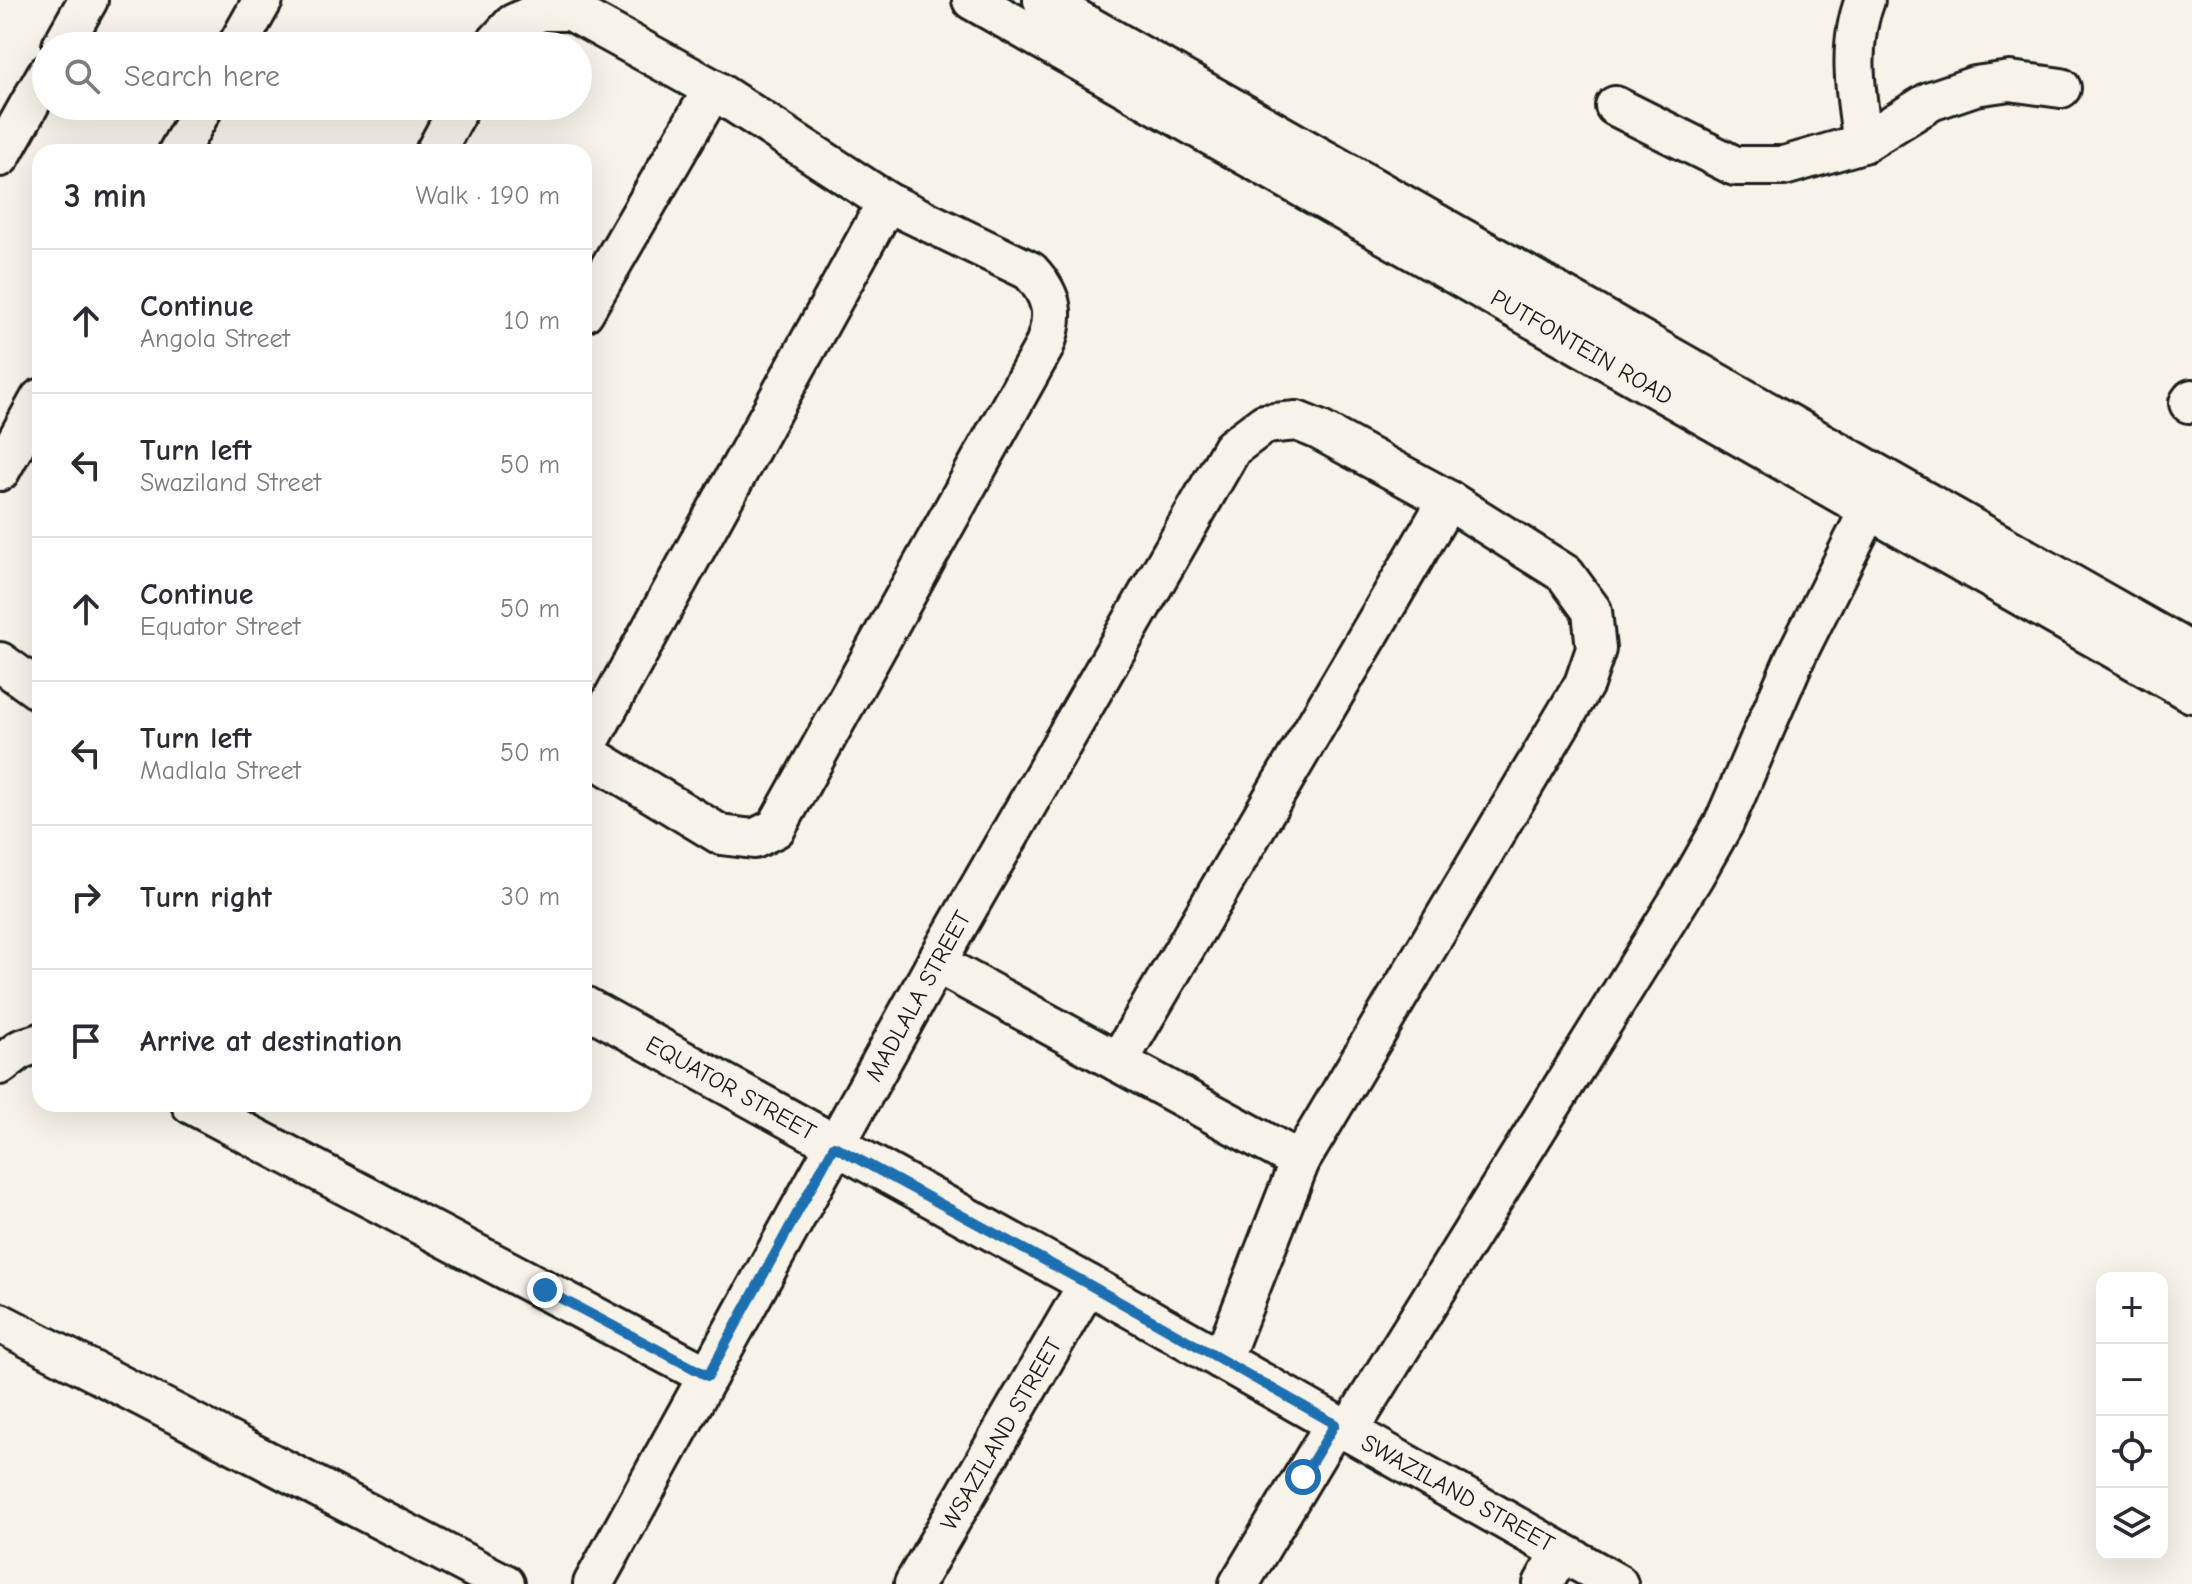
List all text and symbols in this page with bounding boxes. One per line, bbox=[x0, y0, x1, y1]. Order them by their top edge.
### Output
search box bbox=[32, 32, 592, 120]
icon: search bbox=[60, 54, 104, 98]
text: Search here bbox=[124, 59, 280, 94]
text: 3 min bbox=[64, 176, 147, 216]
text: Walk · 190 m bbox=[415, 181, 560, 211]
street label: PUTFONTEIN ROAD bbox=[1486, 283, 1678, 411]
text: Continue bbox=[140, 289, 254, 324]
icon: ahead bbox=[64, 299, 108, 343]
text: 10 m bbox=[504, 306, 560, 336]
text: Angola Street bbox=[140, 324, 290, 354]
text: Turn left bbox=[140, 433, 252, 468]
icon: left bbox=[64, 443, 108, 487]
text: 50 m bbox=[500, 450, 560, 480]
text: Swaziland Street bbox=[140, 468, 321, 498]
text: Continue bbox=[140, 577, 254, 612]
icon: ahead bbox=[64, 587, 108, 631]
text: 50 m bbox=[500, 594, 560, 624]
text: Equator Street bbox=[140, 612, 300, 642]
text: Turn left bbox=[140, 721, 252, 756]
icon: left bbox=[64, 731, 108, 775]
text: 50 m bbox=[500, 738, 560, 768]
text: Madlala Street bbox=[140, 756, 301, 786]
icon: right bbox=[64, 875, 108, 919]
text: Turn right bbox=[140, 880, 272, 915]
text: 30 m bbox=[501, 882, 560, 912]
street label: MADLALA STREET bbox=[860, 905, 977, 1086]
icon: arrive bbox=[64, 1019, 108, 1063]
text: Arrive at destination bbox=[140, 1024, 402, 1059]
street label: EQUATOR STREET bbox=[641, 1030, 821, 1147]
route end bbox=[527, 1272, 563, 1308]
map controls bbox=[2096, 1272, 2168, 1560]
button: + bbox=[2096, 1272, 2168, 1344]
street label: WSAZILAND STREET bbox=[934, 1332, 1068, 1535]
button: − bbox=[2096, 1344, 2168, 1416]
button: locate bbox=[2096, 1416, 2168, 1488]
street label: SWAZILAND STREET bbox=[1357, 1428, 1560, 1558]
route start bbox=[1285, 1459, 1321, 1495]
button: layers bbox=[2096, 1488, 2168, 1560]

